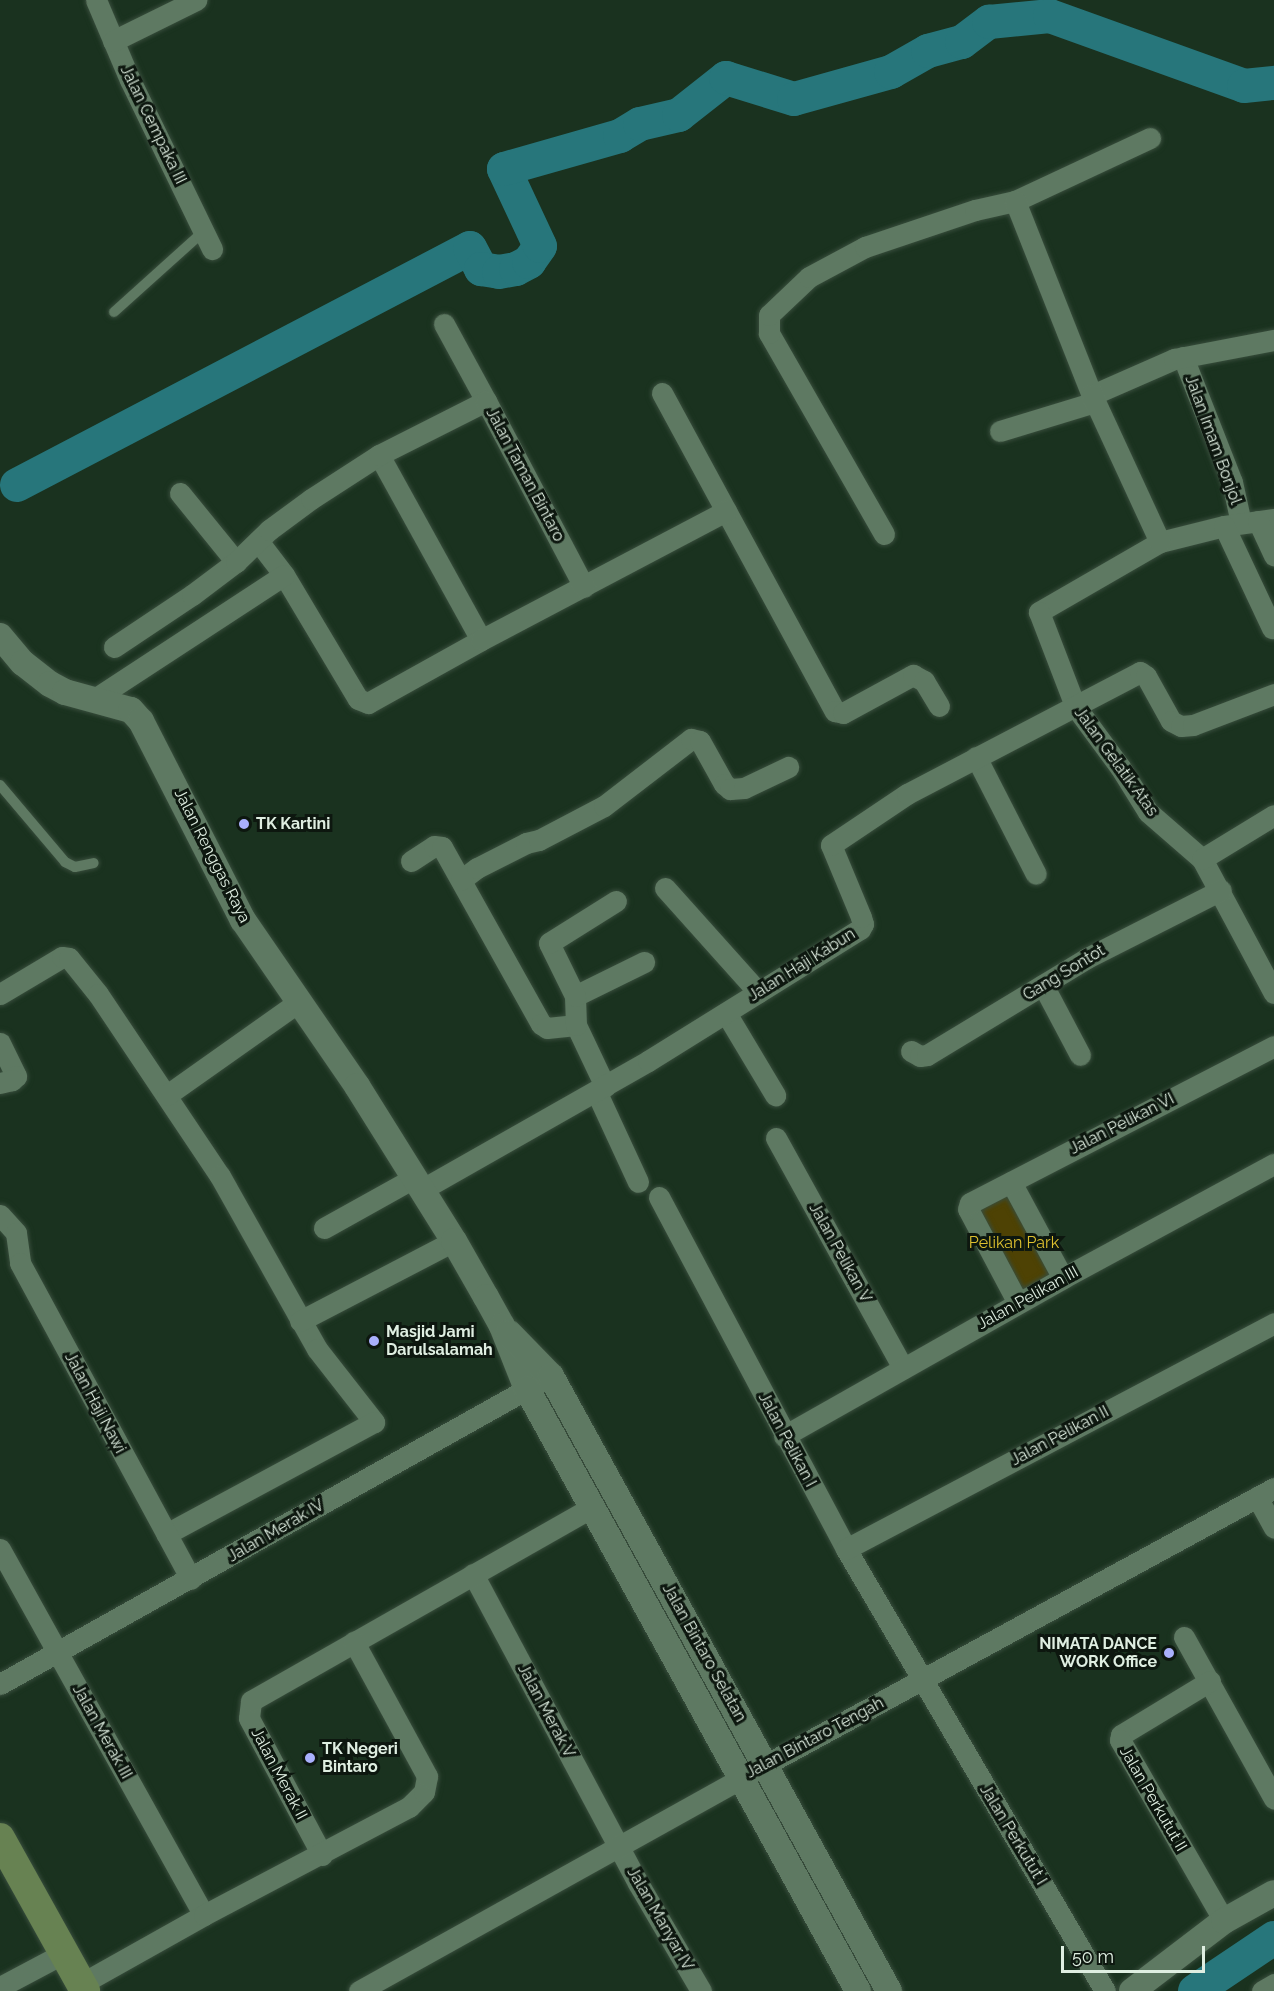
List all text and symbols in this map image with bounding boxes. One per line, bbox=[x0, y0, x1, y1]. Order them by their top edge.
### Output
street label: Jalan Cempaka III bbox=[116, 63, 190, 187]
street label: Jalan Imam Bonjol bbox=[1181, 373, 1245, 507]
street label: Jalan Taman Bintaro bbox=[482, 405, 568, 545]
street label: Jalan Gelatik Atas bbox=[1070, 704, 1162, 820]
street label: Jalan Renggas Raya bbox=[170, 786, 254, 926]
place label: TK Kartini bbox=[256, 814, 330, 834]
marker: TK Kartini bbox=[237, 817, 251, 831]
street label: Jalan Haji Kabun bbox=[745, 925, 859, 1005]
street label: Gang Sontot bbox=[1020, 941, 1108, 1005]
street label: Jalan Pelikan VI bbox=[1066, 1089, 1178, 1159]
street label: Jalan Pelikan V bbox=[805, 1200, 875, 1306]
park label: Pelikan Park bbox=[969, 1233, 1059, 1253]
street label: Jalan Pelikan III bbox=[974, 1262, 1082, 1334]
place label: Masjid Jami Darulsalamah bbox=[386, 1322, 493, 1360]
marker: Masjid Jami Darulsalamah bbox=[367, 1334, 381, 1348]
street label: Jalan Haji Nawi bbox=[60, 1349, 130, 1457]
street label: Jalan Pelikan I bbox=[754, 1389, 820, 1491]
street label: Jalan Pelikan II bbox=[1008, 1402, 1112, 1470]
street label: Jalan Merak IV bbox=[225, 1496, 327, 1566]
street label: Jalan Bintaro Selatan bbox=[658, 1581, 750, 1725]
place label: NIMATA DANCE WORK Office bbox=[1039, 1634, 1157, 1672]
marker: NIMATA DANCE WORK Office bbox=[1162, 1646, 1176, 1660]
street label: Jalan Merak V bbox=[513, 1661, 579, 1761]
street label: Jalan Merak III bbox=[68, 1682, 136, 1782]
street label: Jalan Bintaro Tengah bbox=[743, 1693, 887, 1783]
street label: Jalan Merak II bbox=[247, 1725, 311, 1823]
place label: TK Negeri Bintaro bbox=[322, 1739, 398, 1777]
street label: Jalan Perkutut II bbox=[1115, 1743, 1191, 1855]
marker: TK Negeri Bintaro bbox=[303, 1751, 317, 1765]
street label: Jalan Perkutut I bbox=[975, 1781, 1051, 1889]
street label: Jalan Manyar IV bbox=[623, 1864, 697, 1974]
scale bar bbox=[1064, 1934, 1208, 1972]
text: 50 m bbox=[1072, 1946, 1114, 1967]

